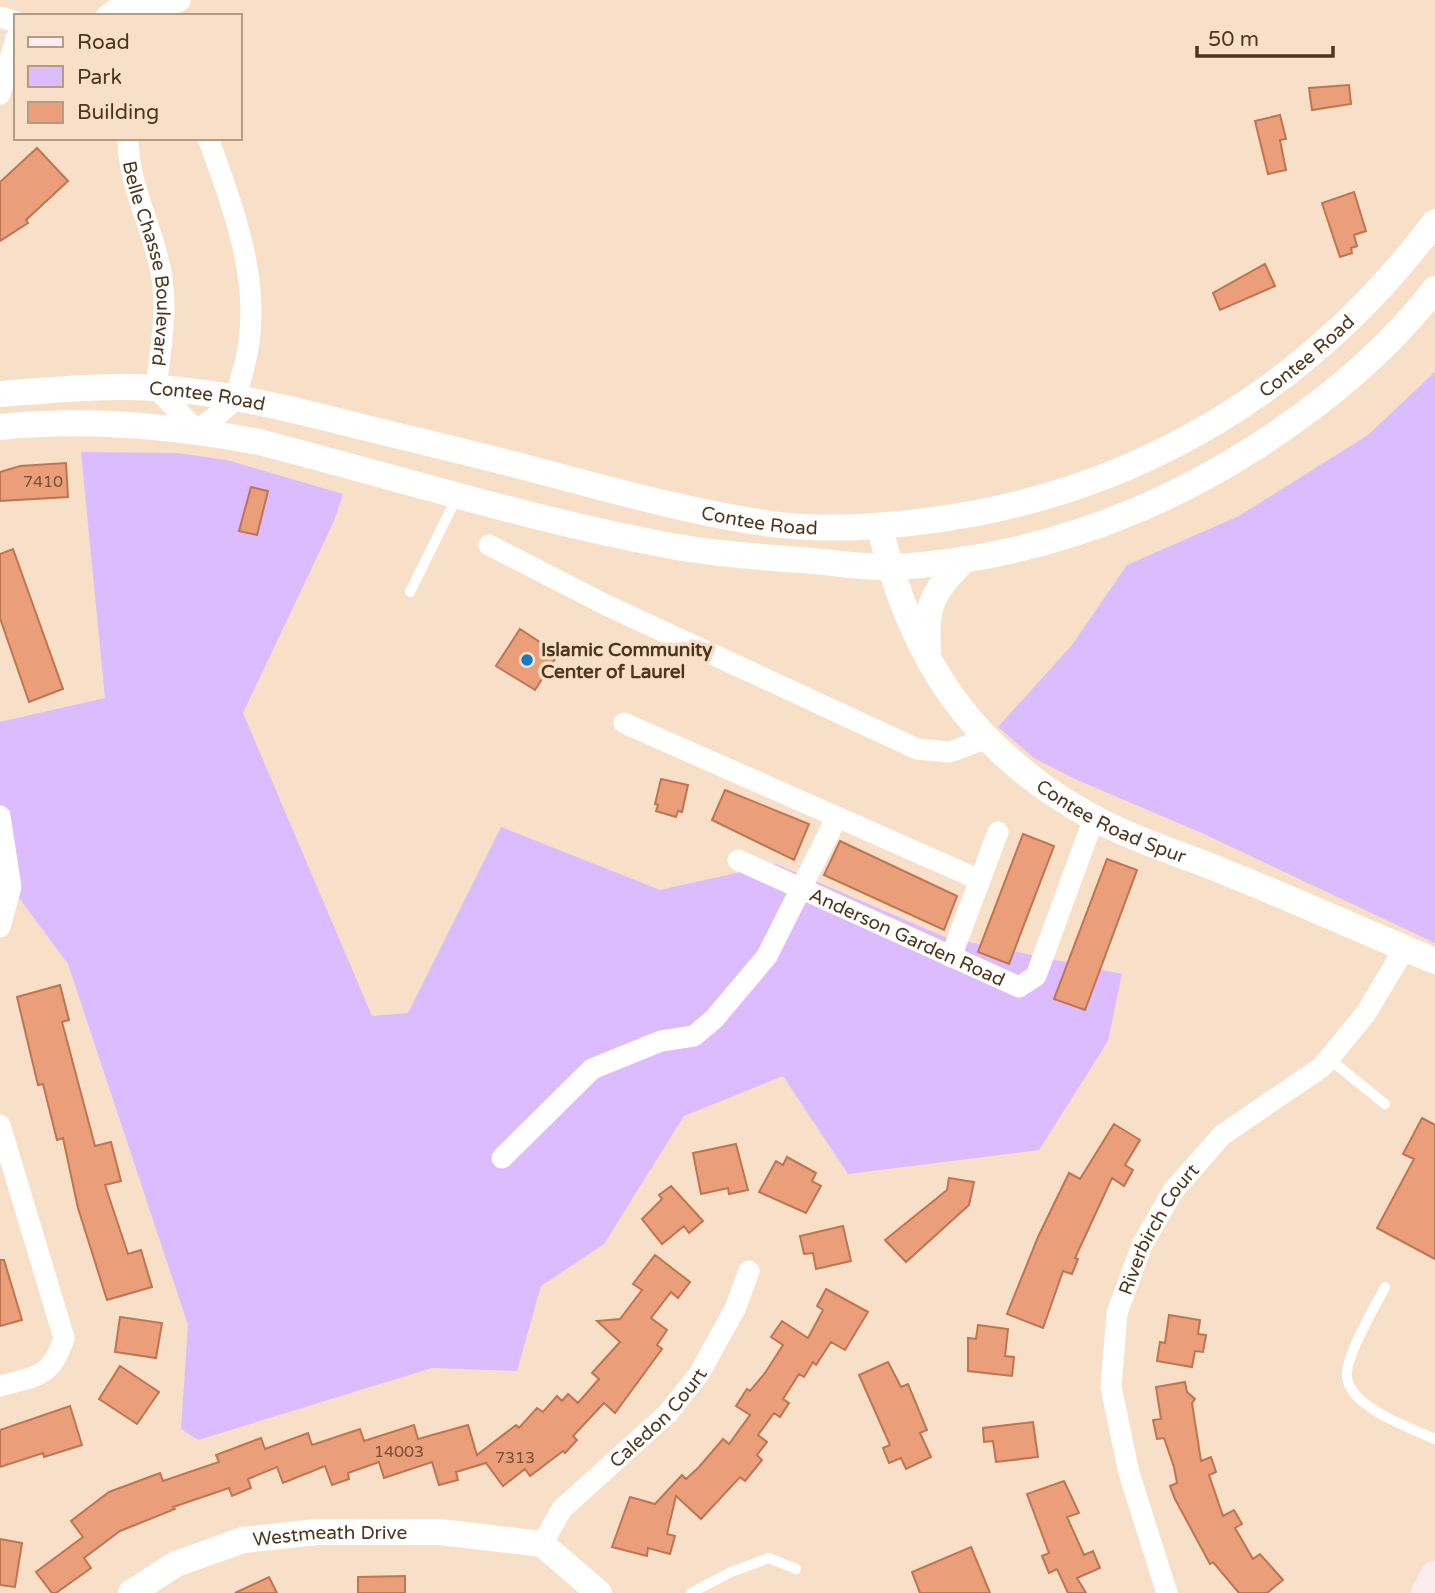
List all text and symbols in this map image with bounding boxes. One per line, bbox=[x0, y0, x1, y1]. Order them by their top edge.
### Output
legend bbox=[14, 14, 242, 140]
scale bar bbox=[1197, 14, 1334, 58]
text: 50 m bbox=[1208, 27, 1259, 52]
text: Road bbox=[77, 30, 130, 55]
text: Park bbox=[77, 65, 122, 90]
text: Building bbox=[77, 100, 159, 125]
street label: Belle Chasse Boulevard bbox=[118, 159, 174, 367]
street label: Contee Road bbox=[1255, 311, 1359, 402]
street label: Contee Road bbox=[148, 378, 267, 415]
house number: 7410 bbox=[23, 472, 63, 492]
street label: Contee Road bbox=[699, 502, 818, 540]
place label: Islamic Community Center of Laurel bbox=[541, 639, 713, 683]
marker: Islamic Community Center of Laurel bbox=[519, 652, 535, 668]
street label: Contee Road Spur bbox=[1032, 775, 1190, 868]
street label: Anderson Garden Road bbox=[806, 884, 1008, 991]
street label: Riverbirch Court bbox=[1115, 1160, 1204, 1298]
street label: Caledon Court bbox=[605, 1365, 712, 1472]
house number: 14003 bbox=[374, 1442, 424, 1462]
house number: 7313 bbox=[495, 1448, 535, 1468]
street label: Westmeath Drive bbox=[252, 1522, 407, 1551]

